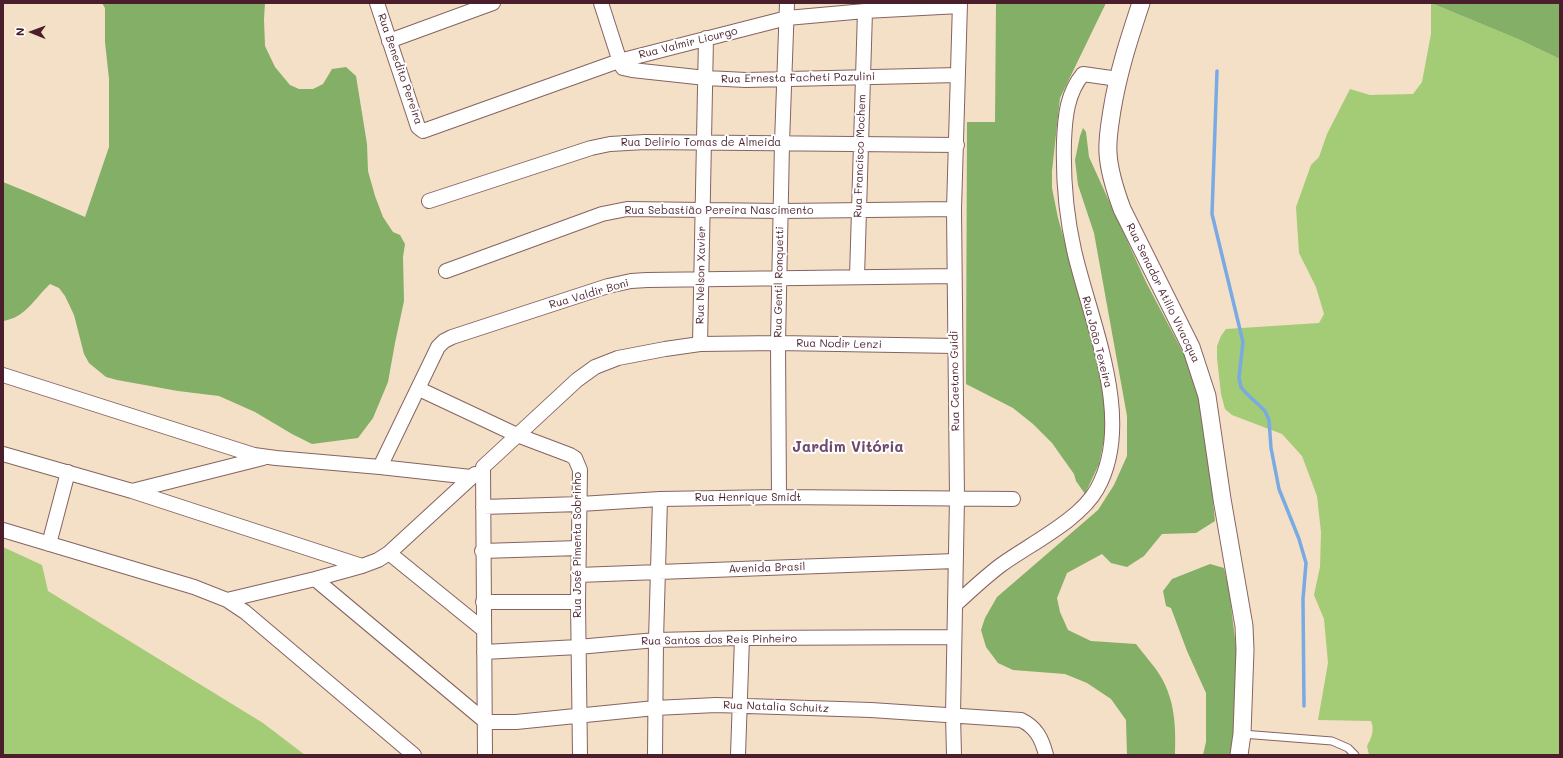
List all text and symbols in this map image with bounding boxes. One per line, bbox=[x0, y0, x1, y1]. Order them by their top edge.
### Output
north arrow bbox=[12, 12, 52, 52]
street label: Rua Benedito Pereira bbox=[375, 12, 425, 126]
street label: Rua Valmir Licurgo bbox=[637, 24, 739, 62]
text: N bbox=[12, 27, 27, 36]
street label: Rua Ernesta Facheti Pazulini bbox=[721, 70, 875, 86]
street label: Rua Francisco Mochem bbox=[851, 94, 869, 218]
street label: Rua Delirio Tomas de Almeida bbox=[621, 136, 781, 150]
street label: Rua Sebastião Pereira Nascimento bbox=[624, 204, 814, 218]
street label: Rua Senador Atilio Vivacqua bbox=[1123, 221, 1203, 365]
street label: Rua Nelson Xavier bbox=[694, 226, 708, 324]
street label: Rua Gentil Ronquetti bbox=[771, 226, 787, 338]
street label: Rua Valdir Boni bbox=[548, 276, 630, 312]
street label: Rua João Texeira bbox=[1079, 295, 1115, 389]
street label: Rua Caetano Guidi bbox=[948, 331, 962, 431]
street label: Rua Nodir Lenzi bbox=[796, 337, 882, 351]
district label: Jardim Vitória bbox=[792, 438, 904, 456]
street label: Rua José Pimenta Sobrinho bbox=[571, 472, 585, 618]
street label: Rua Henrique Smidt bbox=[695, 491, 801, 505]
street label: Avenida Brasil bbox=[728, 560, 806, 576]
street label: Rua Santos dos Reis Pinheiro bbox=[641, 632, 797, 648]
street label: Rua Natalia Schuitz bbox=[723, 699, 829, 715]

